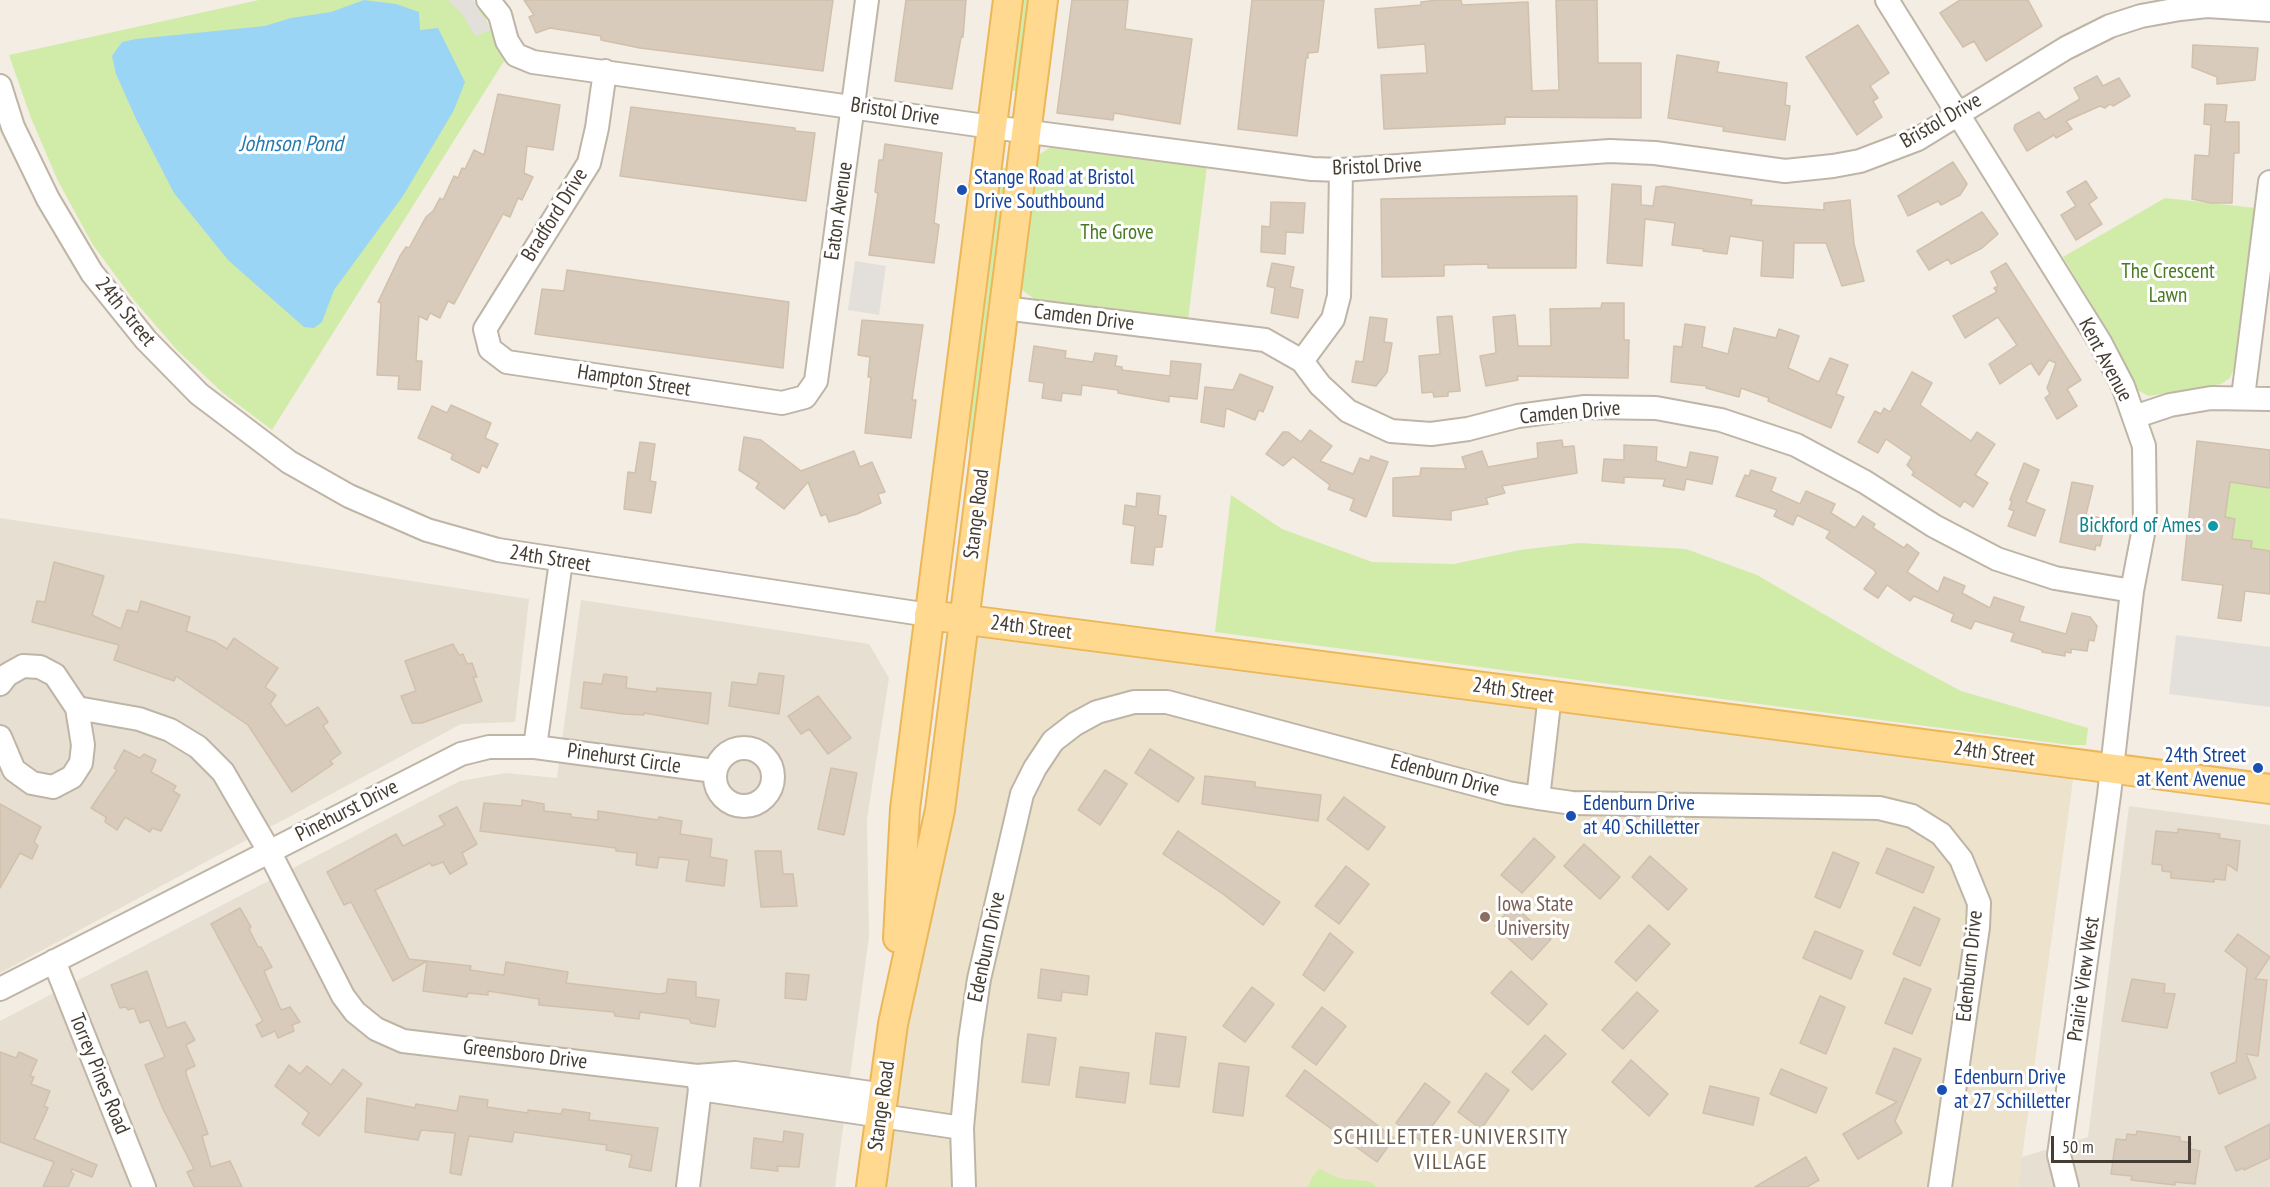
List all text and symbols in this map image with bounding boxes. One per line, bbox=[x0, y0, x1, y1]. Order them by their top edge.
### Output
street label: Bristol Drive bbox=[1896, 88, 1986, 154]
street label: Bristol Drive bbox=[849, 93, 941, 131]
water label: Johnson Pond bbox=[239, 132, 343, 158]
street label: Bristol Drive bbox=[1332, 153, 1422, 181]
street label: Eaton Avenue bbox=[820, 160, 858, 262]
street label: Bradford Drive bbox=[517, 164, 593, 266]
place label: Stange Road at Bristol Drive Southbound bbox=[974, 165, 1134, 215]
marker: Stange Road at Bristol Drive Southbound bbox=[955, 183, 969, 197]
park label: The Grove bbox=[1080, 220, 1154, 246]
park label: The Crescent Lawn bbox=[2121, 259, 2215, 309]
street label: 24th Street bbox=[89, 272, 161, 352]
street label: Camden Drive bbox=[1032, 299, 1136, 337]
street label: Kent Avenue bbox=[2073, 314, 2137, 406]
street label: Hampton Street bbox=[576, 360, 692, 402]
street label: Camden Drive bbox=[1519, 396, 1621, 430]
street label: Stange Road bbox=[959, 468, 995, 560]
place label: Bickford of Ames bbox=[2079, 513, 2201, 539]
marker: Bickford of Ames bbox=[2206, 519, 2220, 533]
street label: 24th Street bbox=[508, 540, 592, 578]
street label: 24th Street bbox=[989, 611, 1073, 645]
street label: 24th Street bbox=[1471, 673, 1555, 709]
street label: 24th Street bbox=[1952, 736, 2036, 772]
street label: Pinehurst Circle bbox=[566, 739, 682, 779]
place label: 24th Street at Kent Avenue bbox=[2137, 743, 2246, 793]
street label: Edenburn Drive bbox=[1388, 749, 1502, 803]
marker: 24th Street at Kent Avenue bbox=[2251, 761, 2265, 775]
street label: Pinehurst Drive bbox=[292, 774, 402, 848]
place label: Edenburn Drive at 40 Schilletter bbox=[1583, 791, 1700, 841]
marker: Edenburn Drive at 40 Schilletter bbox=[1564, 809, 1578, 823]
street label: Edenburn Drive bbox=[963, 890, 1011, 1004]
place label: Iowa State University bbox=[1497, 892, 1573, 942]
street label: Edenburn Drive bbox=[1952, 909, 1988, 1023]
marker: Iowa State University bbox=[1478, 910, 1492, 924]
street label: Prairie View West bbox=[2063, 915, 2105, 1043]
street label: Torrey Pines Road bbox=[63, 1010, 135, 1138]
street label: Greensboro Drive bbox=[461, 1035, 589, 1075]
street label: Stange Road bbox=[863, 1059, 901, 1153]
place label: Edenburn Drive at 27 Schilletter bbox=[1954, 1065, 2071, 1115]
marker: Edenburn Drive at 27 Schilletter bbox=[1935, 1083, 1949, 1097]
scale bar bbox=[2054, 1124, 2194, 1162]
district label: SCHILLETTER-UNIVERSITY VILLAGE bbox=[1333, 1125, 1569, 1176]
text: 50 m bbox=[2062, 1135, 2094, 1158]

